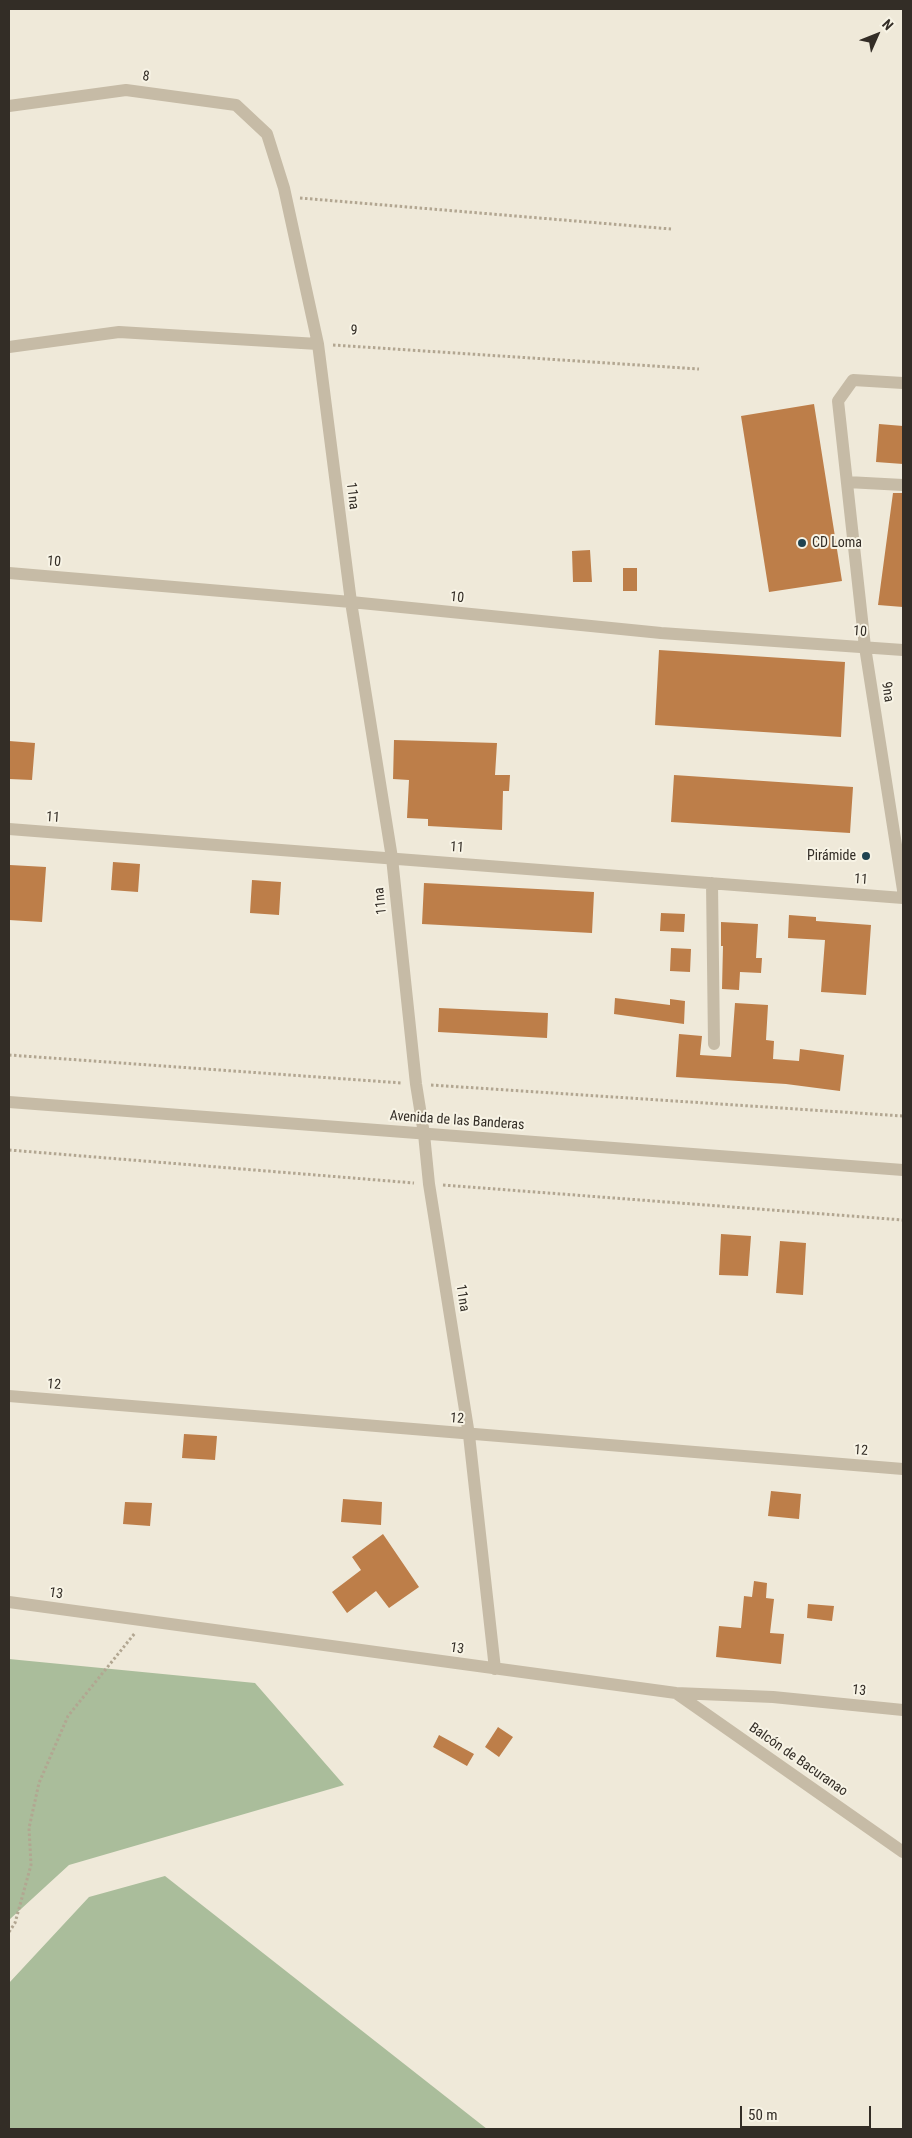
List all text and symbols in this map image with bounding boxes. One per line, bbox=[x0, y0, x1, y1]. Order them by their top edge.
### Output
north arrow bbox=[852, 10, 902, 60]
text: N bbox=[879, 16, 897, 33]
street label: 8 bbox=[141, 68, 151, 86]
street label: 9 bbox=[350, 322, 358, 340]
street label: 11na bbox=[342, 481, 362, 511]
place label: CD Loma bbox=[812, 535, 862, 551]
marker: CD Loma bbox=[796, 537, 808, 549]
street label: 10 bbox=[46, 553, 62, 571]
street label: 10 bbox=[449, 589, 465, 607]
street label: 10 bbox=[853, 623, 867, 641]
street label: 9na bbox=[877, 681, 897, 703]
street label: 11 bbox=[46, 809, 60, 827]
street label: 11 bbox=[450, 839, 464, 857]
place label: Pirámide bbox=[807, 848, 856, 864]
marker: Pirámide bbox=[860, 850, 872, 862]
street label: 11 bbox=[854, 871, 868, 889]
street label: 11na bbox=[371, 887, 391, 915]
street label: Avenida de las Banderas bbox=[389, 1108, 525, 1134]
street label: 11na bbox=[452, 1283, 472, 1313]
street label: 12 bbox=[46, 1376, 62, 1394]
street label: 12 bbox=[449, 1410, 465, 1428]
street label: 12 bbox=[854, 1442, 868, 1460]
street label: 13 bbox=[48, 1585, 64, 1603]
street label: 13 bbox=[449, 1640, 465, 1658]
street label: 13 bbox=[851, 1682, 867, 1700]
street label: Balcón de Bacuranao bbox=[745, 1720, 851, 1800]
scale bar bbox=[742, 2096, 873, 2128]
text: 50 m bbox=[748, 2106, 778, 2124]

